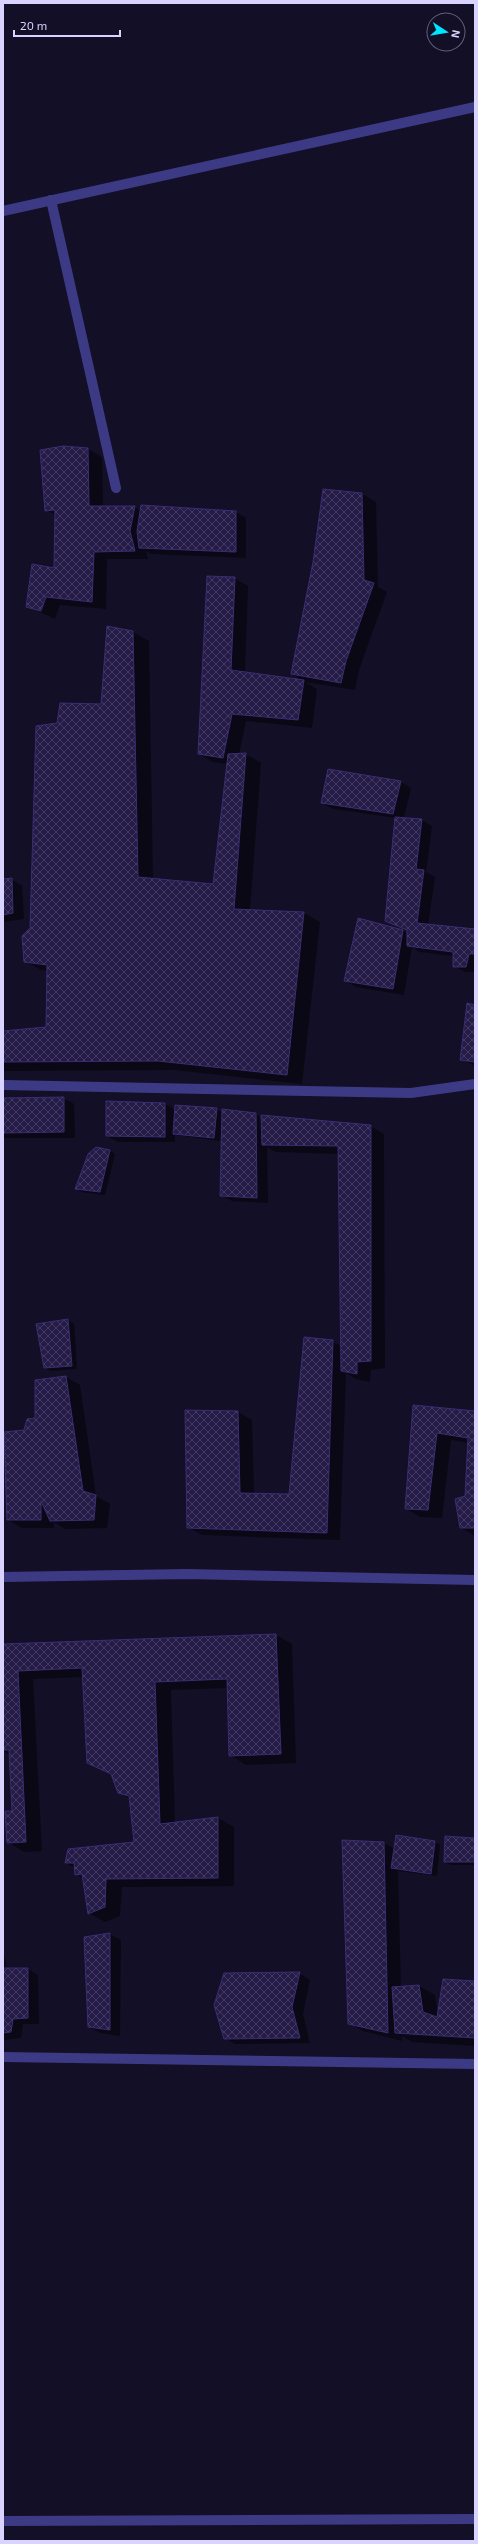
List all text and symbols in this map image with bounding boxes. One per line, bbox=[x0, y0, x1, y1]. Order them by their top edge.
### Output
scale bar bbox=[14, 12, 120, 38]
north arrow bbox=[426, 12, 466, 52]
text: 20 m bbox=[20, 18, 47, 32]
text: N bbox=[449, 29, 463, 39]

